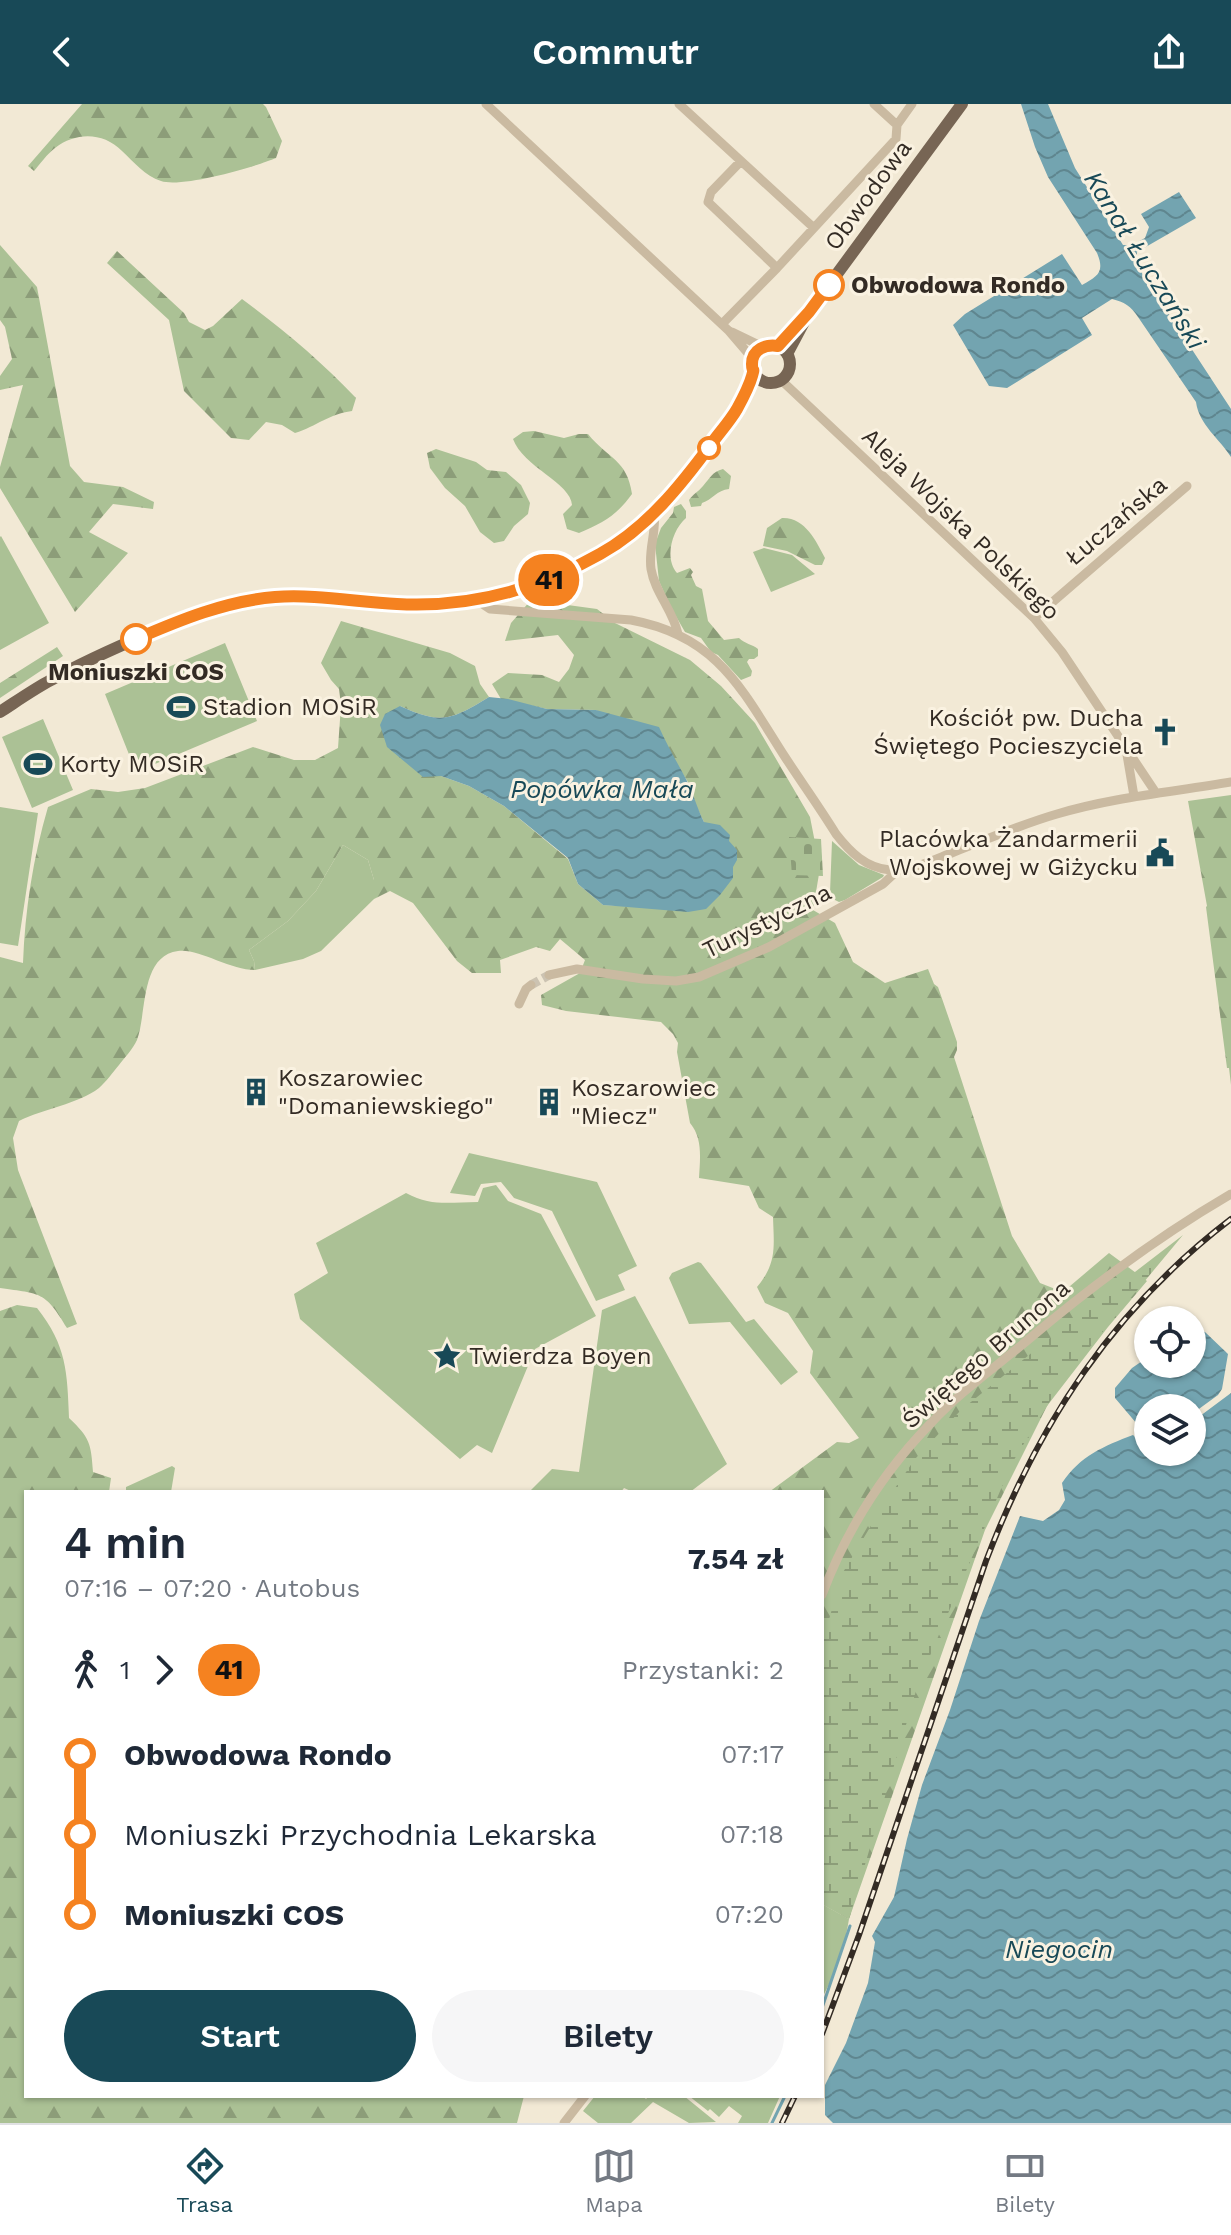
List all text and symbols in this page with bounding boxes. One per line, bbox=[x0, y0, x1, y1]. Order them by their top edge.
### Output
icon: back bbox=[40, 30, 84, 74]
icon: share bbox=[1147, 30, 1191, 74]
text: Commutr bbox=[532, 31, 699, 73]
street label: Obwodowa bbox=[819, 135, 917, 255]
water label: Kanał Łuczański bbox=[1078, 165, 1213, 356]
marker: Obwodowa Rondo bbox=[814, 270, 844, 300]
place label: Obwodowa Rondo bbox=[851, 271, 1065, 299]
street label: Aleja Wojska Polskiego bbox=[856, 422, 1066, 626]
unlabelled marker bbox=[698, 437, 720, 459]
street label: Łuczańska bbox=[1060, 470, 1172, 572]
line badge: 41 bbox=[513, 554, 585, 606]
text: 41 bbox=[534, 563, 564, 596]
marker: Moniuszki COS bbox=[121, 624, 151, 654]
place label: Moniuszki COS bbox=[48, 658, 224, 686]
sports icon: Stadion MOSiR bbox=[166, 692, 196, 722]
place label: Stadion MOSiR bbox=[203, 693, 377, 721]
place label: Kościół pw. Ducha Świętego Pocieszyciela bbox=[873, 704, 1143, 760]
church icon: Kościół pw. Ducha Świętego Pocieszyciela bbox=[1150, 717, 1180, 747]
sports icon: Korty MOSiR bbox=[23, 749, 53, 779]
place label: Korty MOSiR bbox=[60, 750, 204, 778]
water label: Popówka Mała bbox=[510, 774, 694, 804]
place label: Placówka Żandarmerii Wojskowej w Giżycku bbox=[879, 825, 1138, 881]
public building icon: Placówka Żandarmerii Wojskowej w Giżycku bbox=[1145, 838, 1175, 868]
street label: Turystyczna bbox=[698, 878, 836, 964]
place label: Koszarowiec "Domaniewskiego" bbox=[278, 1064, 493, 1120]
place label: Koszarowiec "Miecz" bbox=[571, 1074, 716, 1130]
building icon: Koszarowiec "Domaniewskiego" bbox=[241, 1077, 271, 1107]
building icon: Koszarowiec "Miecz" bbox=[534, 1087, 564, 1117]
street label: Świętego Brunona bbox=[897, 1274, 1075, 1434]
map controls bbox=[1134, 1306, 1206, 1466]
button: locate bbox=[1134, 1306, 1206, 1378]
place icon: Twierdza Boyen bbox=[432, 1341, 462, 1371]
place label: Twierdza Boyen bbox=[469, 1342, 652, 1370]
button: layers bbox=[1134, 1394, 1206, 1466]
text: 4 min bbox=[64, 1517, 187, 1569]
text: 7.54 zł bbox=[688, 1541, 784, 1576]
text: 07:16 – 07:20 · Autobus bbox=[64, 1573, 360, 1603]
icon: walk bbox=[64, 1648, 108, 1692]
icon: forward bbox=[142, 1648, 186, 1692]
text: 41 bbox=[214, 1653, 244, 1686]
text: 1 bbox=[120, 1655, 130, 1685]
text: Przystanki: 2 bbox=[622, 1655, 784, 1685]
text: Obwodowa Rondo bbox=[124, 1737, 392, 1772]
text: 07:17 bbox=[721, 1739, 784, 1769]
text: Moniuszki Przychodnia Lekarska bbox=[124, 1817, 596, 1852]
text: 07:18 bbox=[720, 1819, 784, 1849]
text: Moniuszki COS bbox=[124, 1897, 344, 1932]
text: 07:20 bbox=[715, 1899, 784, 1929]
water label: Niegocin bbox=[1005, 1934, 1113, 1964]
button: Start bbox=[64, 1990, 416, 2082]
button: Bilety bbox=[432, 1990, 784, 2082]
tab: Trasa bbox=[176, 2144, 233, 2217]
tab: Mapa bbox=[585, 2144, 643, 2217]
tab: Bilety bbox=[995, 2144, 1055, 2217]

